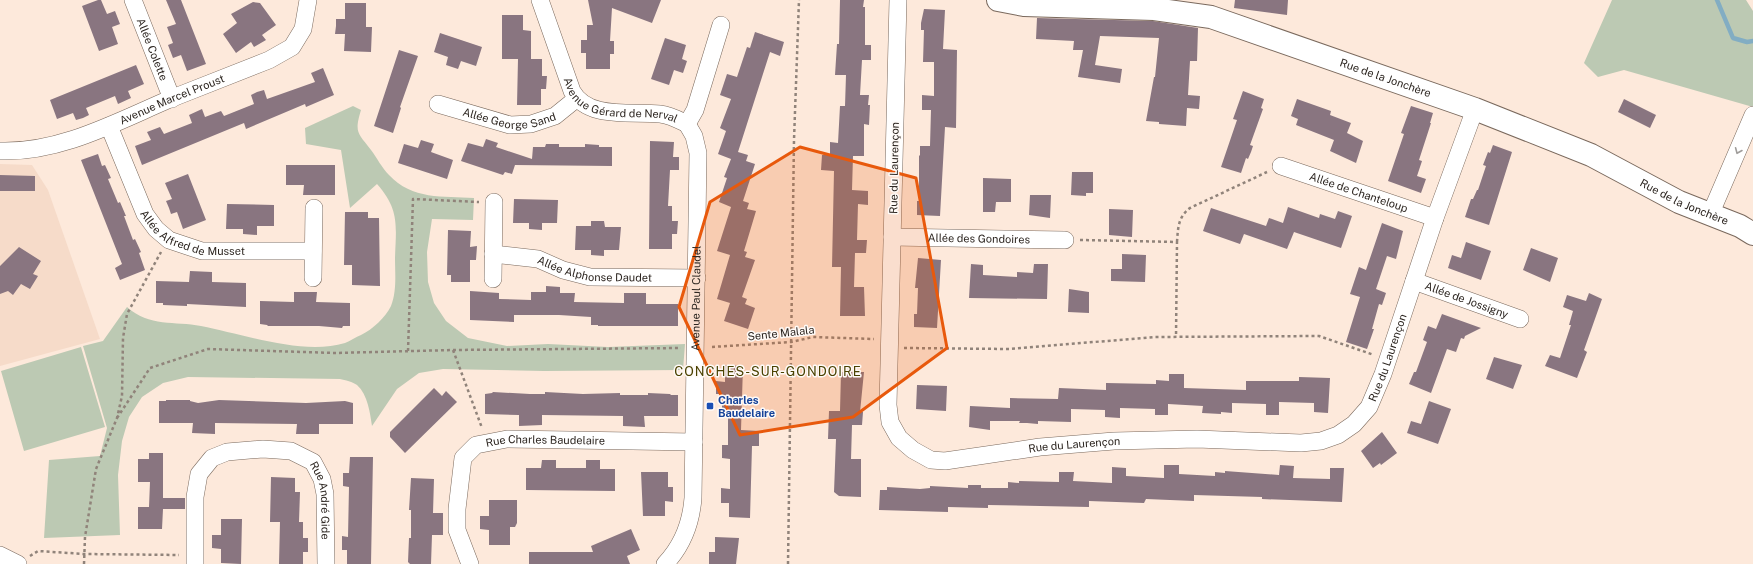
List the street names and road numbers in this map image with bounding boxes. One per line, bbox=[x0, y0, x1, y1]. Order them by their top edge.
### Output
street label: Allée Colette bbox=[135, 16, 170, 82]
street label: Rue de la Jonchère bbox=[1338, 56, 1433, 99]
street label: Avenue Marcel Proust bbox=[118, 72, 226, 127]
street label: Avenue Gérard de Nerval bbox=[562, 76, 680, 125]
street label: Allée George Sand bbox=[461, 106, 557, 131]
street label: Rue du Laurençon bbox=[887, 122, 902, 214]
street label: Allée de Chanteloup bbox=[1308, 170, 1410, 215]
street label: Rue de la Jonchère bbox=[1638, 176, 1730, 227]
street label: Allée Alfred de Musset bbox=[138, 208, 245, 258]
street label: Allée des Gondoires bbox=[928, 232, 1031, 245]
street label: Avenue Paul Claudel bbox=[689, 245, 703, 351]
street label: Allée Alphonse Daudet bbox=[536, 254, 652, 284]
street label: Allée de Jossigny bbox=[1423, 279, 1510, 320]
street label: Rue du Laurençon bbox=[1366, 312, 1409, 403]
street label: Sente Malala bbox=[747, 324, 815, 342]
street label: Rue Charles Baudelaire bbox=[485, 433, 605, 449]
street label: Rue du Laurençon bbox=[1027, 435, 1120, 455]
street label: Rue André Gide bbox=[308, 459, 332, 540]

